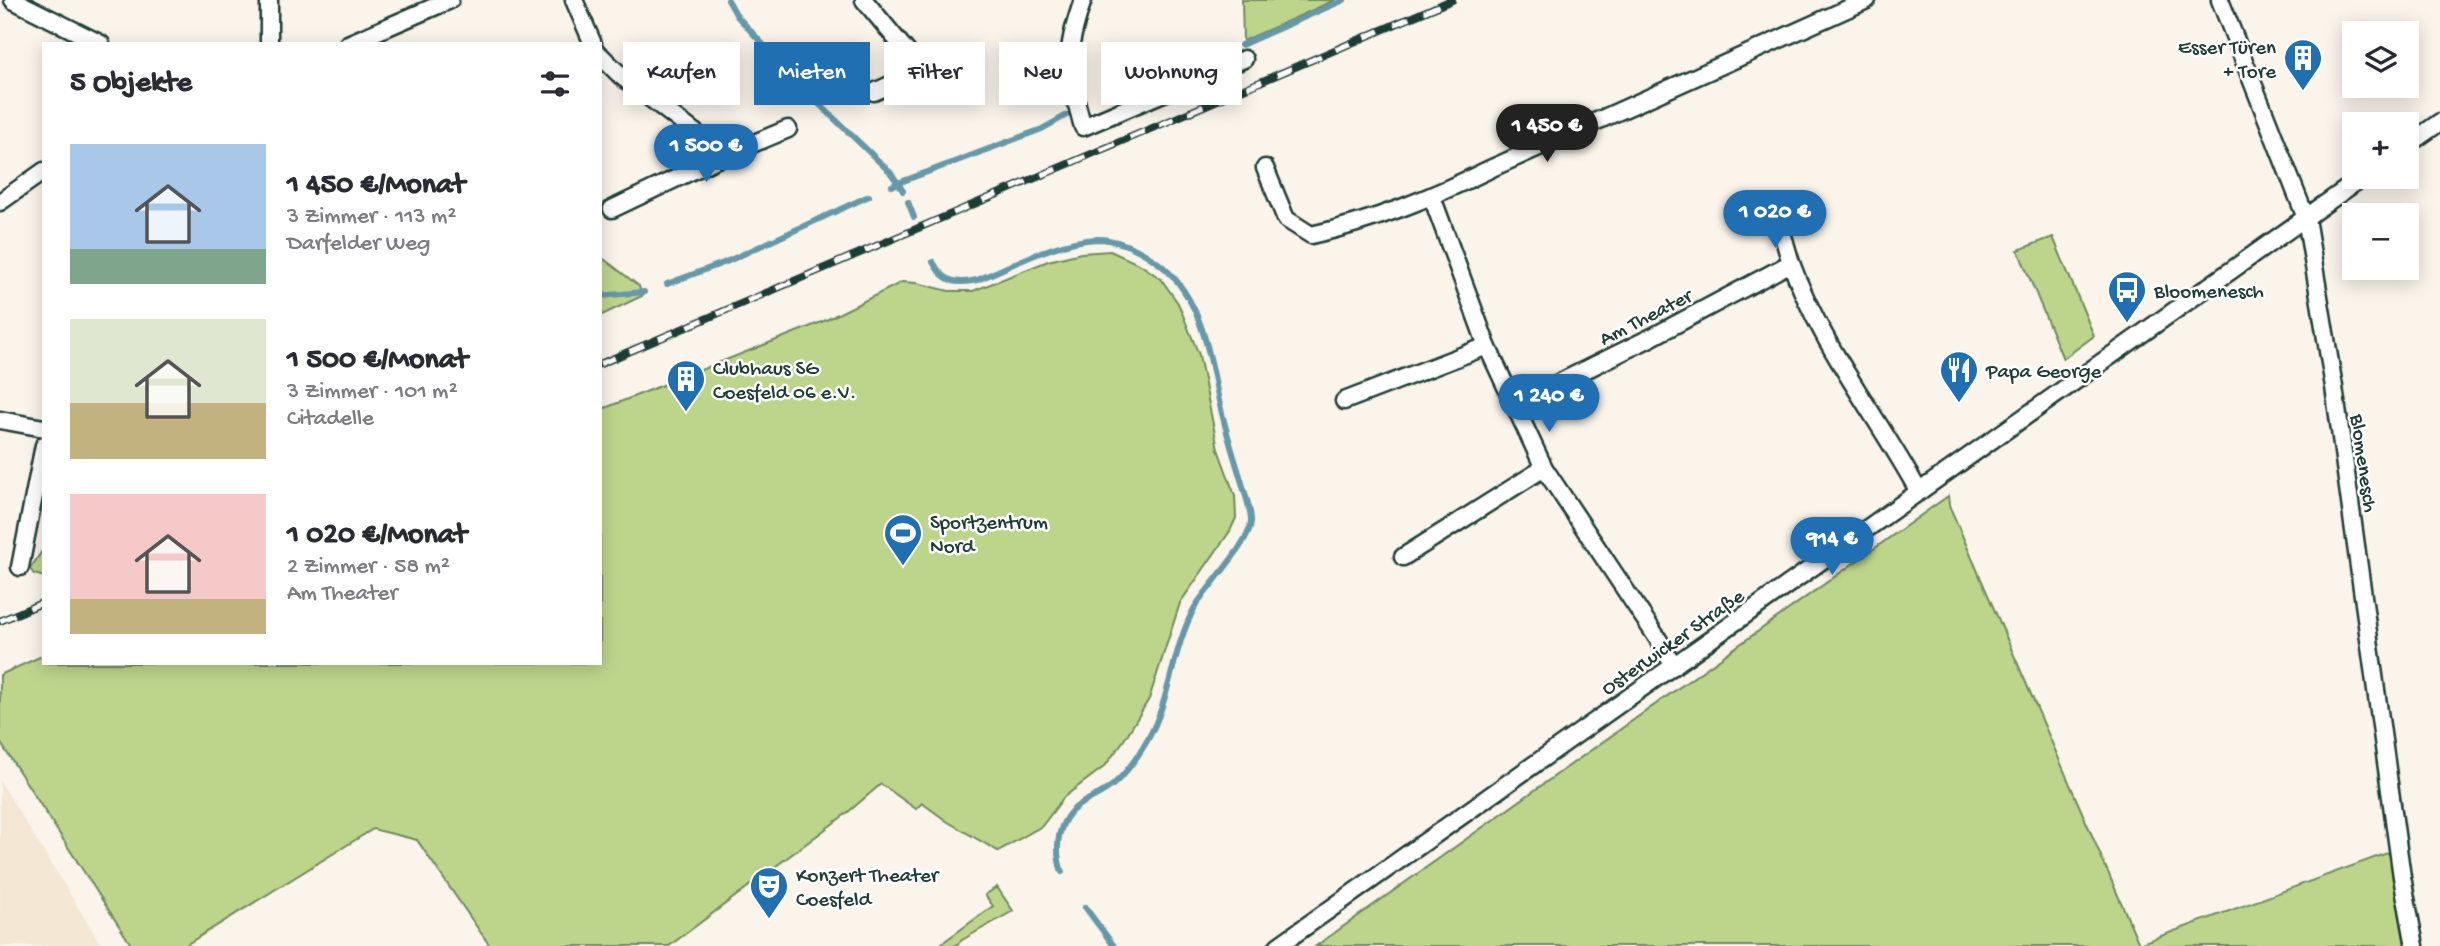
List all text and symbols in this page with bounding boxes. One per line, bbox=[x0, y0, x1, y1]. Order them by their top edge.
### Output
map controls bbox=[2342, 21, 2419, 280]
button: layers bbox=[2342, 21, 2419, 98]
place label: Esser Türen + Tore bbox=[2178, 37, 2277, 86]
building icon: Esser Türen + Tore bbox=[2282, 37, 2324, 92]
chip: Kaufen bbox=[623, 42, 740, 105]
chip: Mieten bbox=[754, 42, 870, 105]
chip: Filter bbox=[884, 42, 985, 105]
chip: Neu bbox=[999, 42, 1087, 105]
chip: Wohnung bbox=[1101, 42, 1242, 105]
icon: filters bbox=[536, 65, 574, 103]
text: 5 Objekte bbox=[70, 67, 192, 102]
pin: 1 450 € bbox=[1482, 104, 1612, 164]
button: + bbox=[2342, 112, 2419, 189]
text: 1 450 € bbox=[1512, 113, 1582, 140]
pin: 1 500 € bbox=[641, 124, 771, 184]
text: 1 500 € bbox=[670, 133, 742, 160]
text: 1 450 €/Monat bbox=[287, 169, 465, 204]
icon: home bbox=[126, 172, 210, 256]
pin: 1 020 € bbox=[1710, 190, 1840, 250]
text: 1 020 € bbox=[1739, 199, 1811, 226]
button: − bbox=[2342, 203, 2419, 280]
text: 3 Zimmer · 113 m² bbox=[287, 204, 456, 231]
text: Darfelder Weg bbox=[287, 231, 430, 258]
bus stop icon: Bloomenesch bbox=[2106, 269, 2148, 324]
place label: Bloomenesch bbox=[2153, 281, 2264, 306]
street label: Am Theater bbox=[1596, 284, 1699, 353]
text: 1 500 €/Monat bbox=[287, 344, 468, 379]
icon: home bbox=[126, 347, 210, 431]
restaurant icon: Papa George bbox=[1938, 349, 1980, 404]
building icon: Clubhaus SG Coesfeld 06 e.V. bbox=[665, 358, 707, 413]
place label: Clubhaus SG Coesfeld 06 e.V. bbox=[713, 358, 856, 407]
place label: Papa George bbox=[1985, 361, 2103, 386]
pin: 1 240 € bbox=[1484, 374, 1614, 434]
text: 3 Zimmer · 101 m² bbox=[287, 379, 458, 406]
text: 1 240 € bbox=[1514, 383, 1584, 410]
text: Citadelle bbox=[287, 406, 374, 433]
street label: Blomenesch bbox=[2342, 412, 2381, 514]
sports icon: Sportzentrum Nord bbox=[882, 512, 924, 567]
place label: Sportzentrum Nord bbox=[930, 512, 1048, 561]
pin: 914 € bbox=[1783, 518, 1881, 577]
text: 1 020 €/Monat bbox=[287, 519, 467, 554]
icon: home bbox=[126, 522, 210, 606]
text: 914 € bbox=[1807, 526, 1857, 553]
text: 2 Zimmer · 58 m² bbox=[287, 554, 450, 581]
text: Am Theater bbox=[287, 581, 398, 608]
street label: Osterwicker Straße bbox=[1598, 585, 1751, 703]
theatre icon: Konzert Theater Coesfeld bbox=[748, 865, 790, 920]
place label: Konzert Theater Coesfeld bbox=[796, 865, 940, 914]

